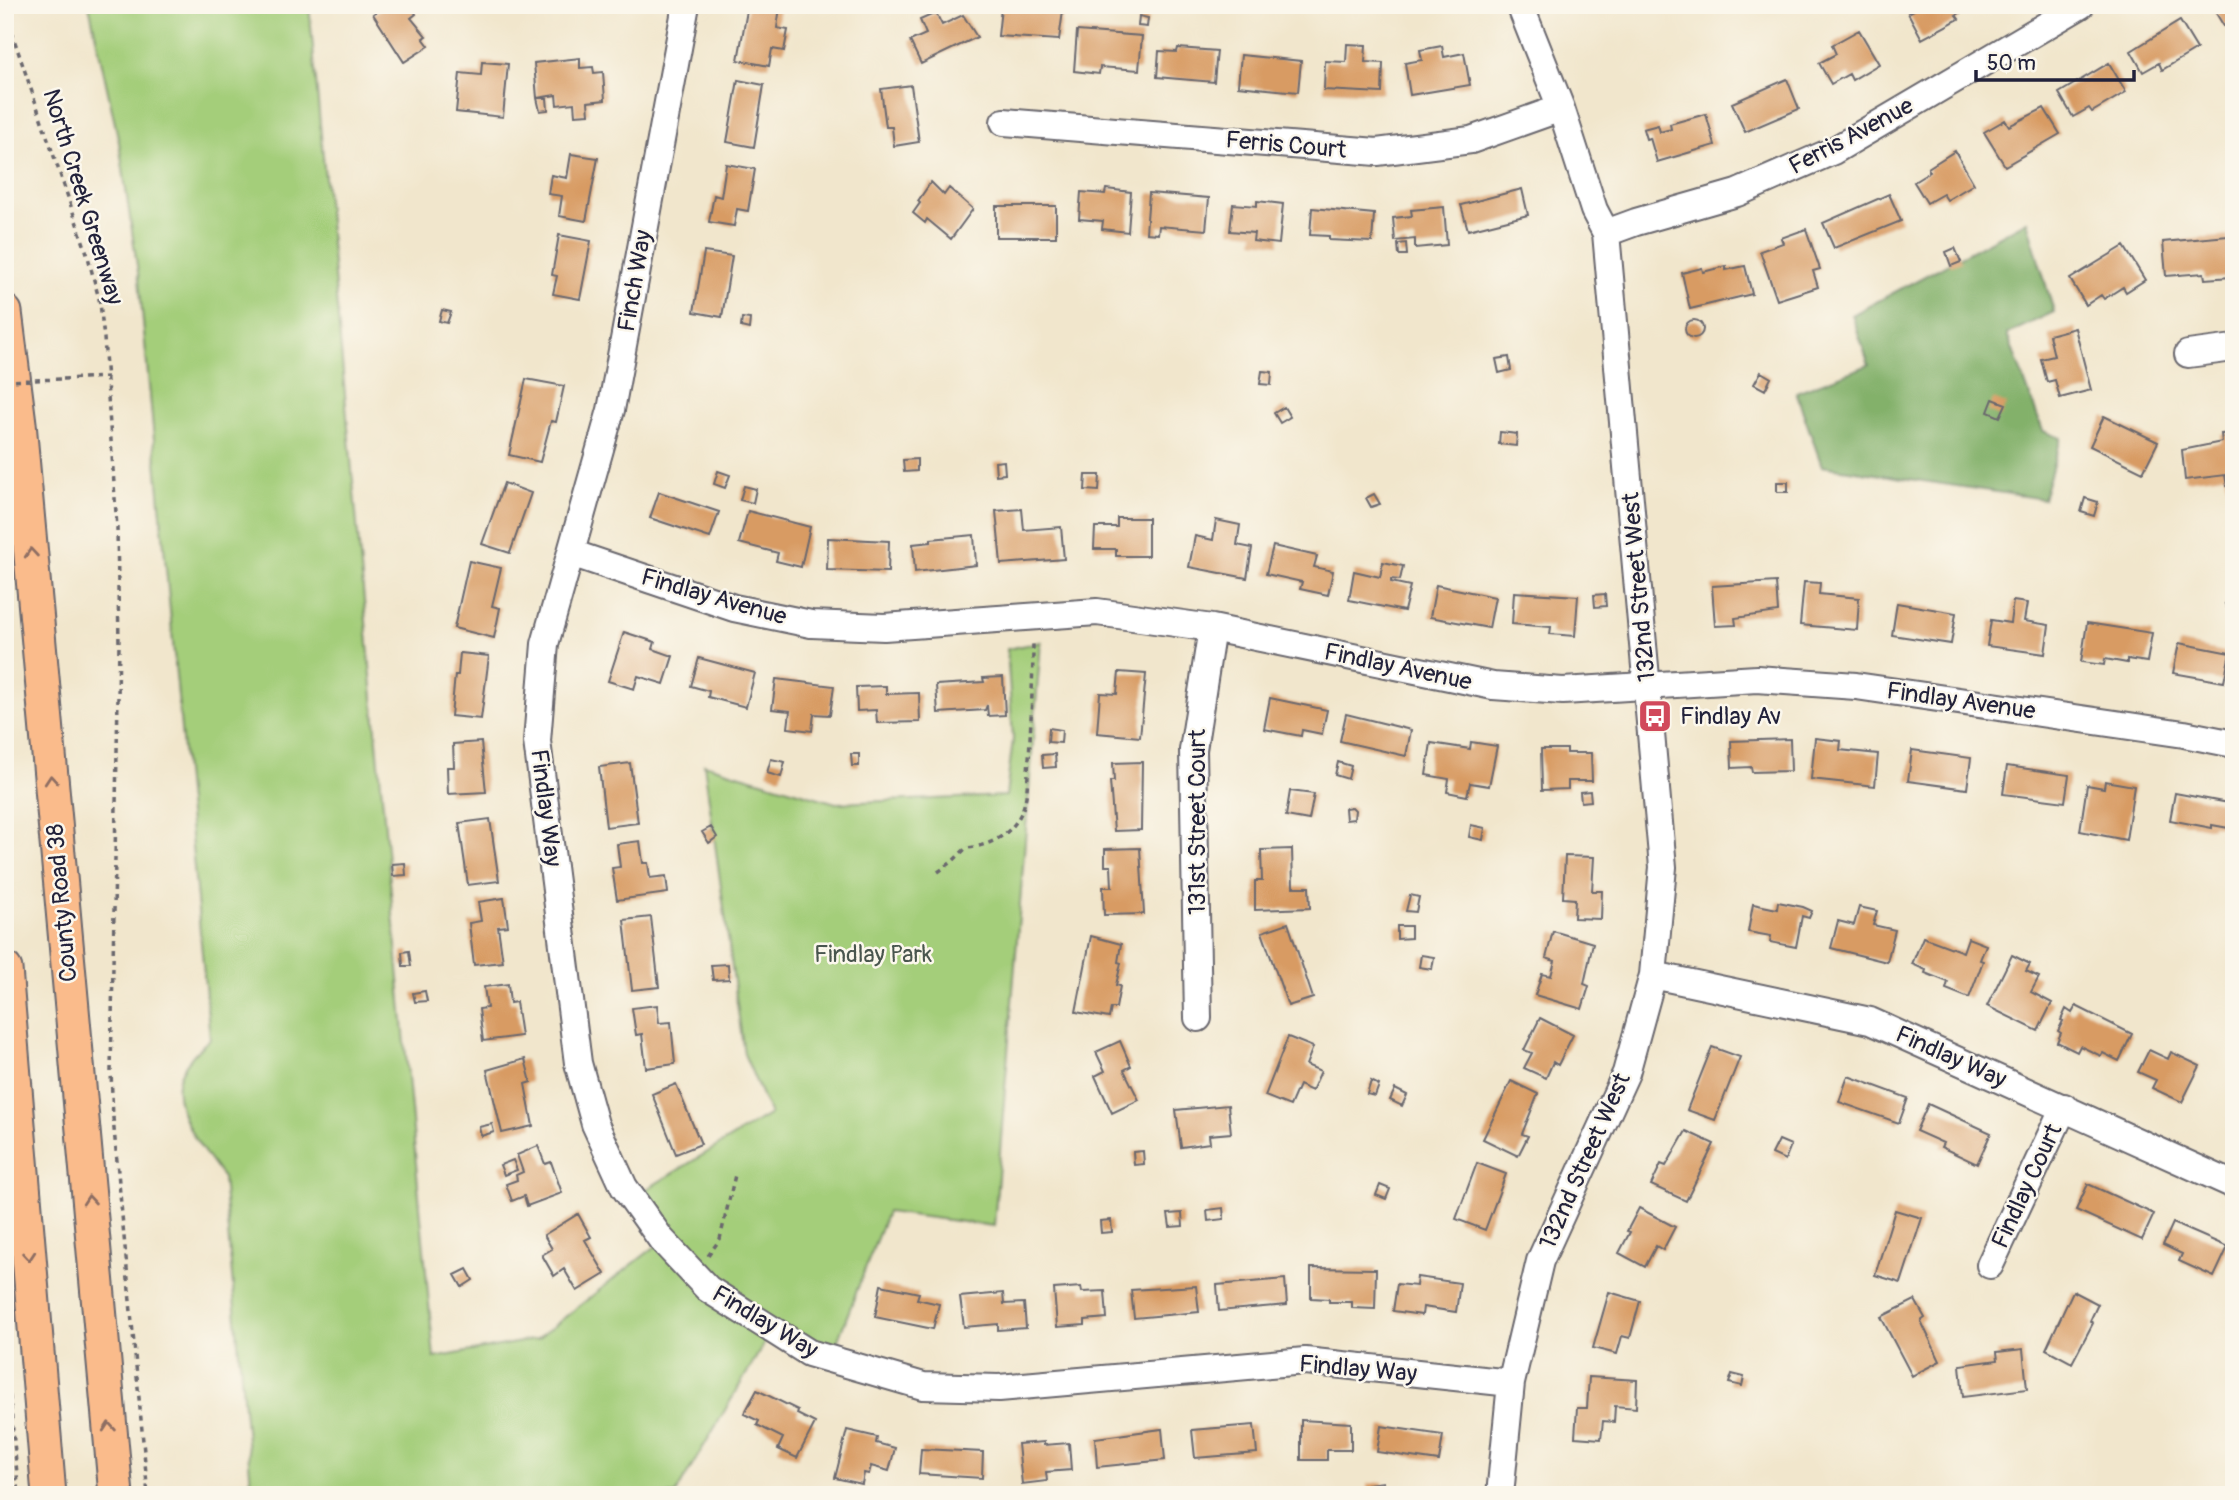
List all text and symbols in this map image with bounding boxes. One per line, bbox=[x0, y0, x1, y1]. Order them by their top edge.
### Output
scale bar bbox=[1976, 38, 2134, 82]
text: 50 m bbox=[1987, 50, 2036, 77]
street label: North Creek Greenway bbox=[36, 86, 130, 308]
street label: Ferris Avenue bbox=[1784, 91, 1918, 181]
street label: Ferris Court bbox=[1225, 125, 1348, 165]
street label: Finch Way bbox=[612, 228, 658, 334]
street label: 132nd Street West bbox=[1616, 491, 1662, 683]
one-way arrow bbox=[24, 548, 39, 559]
street label: Findlay Avenue bbox=[638, 562, 790, 632]
street label: Findlay Avenue bbox=[1322, 637, 1474, 697]
street label: Findlay Avenue bbox=[1885, 676, 2037, 726]
bus stop icon: Findlay Av bbox=[1636, 697, 1674, 735]
place label: Findlay Av bbox=[1680, 702, 1781, 731]
street label: 131st Street Court bbox=[1183, 729, 1212, 915]
street label: Findlay Way bbox=[524, 748, 568, 868]
one-way arrow bbox=[44, 774, 59, 786]
street label: County Road 38 bbox=[41, 823, 83, 983]
park label: Findlay Park bbox=[814, 940, 932, 969]
street label: Findlay Way bbox=[1891, 1020, 2011, 1094]
street label: 132nd Street West bbox=[1533, 1068, 1637, 1254]
street label: Findlay Court bbox=[1986, 1119, 2069, 1253]
one-way arrow bbox=[82, 1194, 97, 1205]
one-way arrow bbox=[21, 1251, 36, 1262]
street label: Findlay Way bbox=[707, 1279, 823, 1365]
street label: Findlay Way bbox=[1298, 1349, 1418, 1389]
one-way arrow bbox=[102, 1421, 117, 1433]

